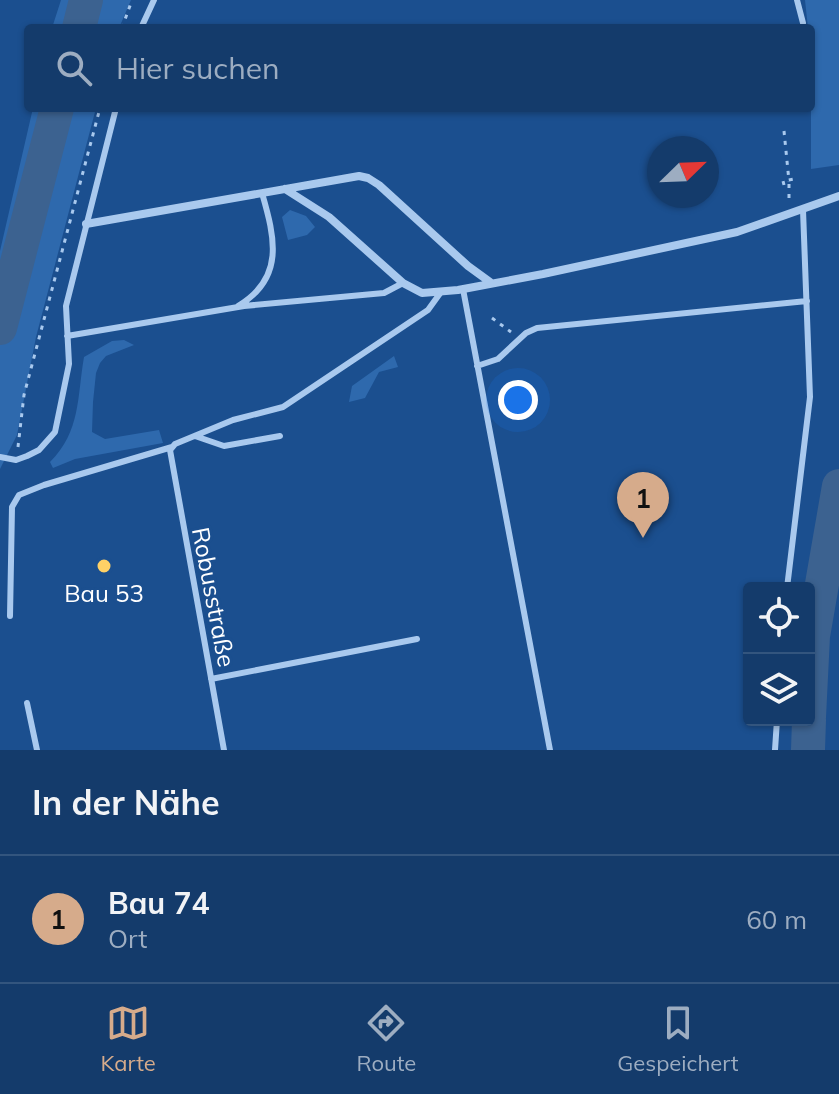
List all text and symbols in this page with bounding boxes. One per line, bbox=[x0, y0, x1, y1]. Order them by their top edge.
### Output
search box bbox=[24, 24, 815, 112]
icon: search bbox=[52, 46, 96, 90]
text: Hier suchen bbox=[116, 49, 280, 87]
north arrow bbox=[647, 136, 719, 208]
your location bbox=[498, 380, 538, 420]
pin: 1 bbox=[617, 472, 669, 538]
street label: Robusstraße bbox=[186, 525, 242, 669]
marker: Bau 53 bbox=[95, 557, 113, 575]
place label: Bau 53 bbox=[64, 578, 144, 608]
map controls bbox=[743, 582, 815, 726]
button: locate bbox=[743, 582, 815, 654]
button: layers bbox=[743, 654, 815, 726]
text: In der Nähe bbox=[32, 781, 220, 824]
text: Bau 74 bbox=[108, 884, 209, 922]
text: 1 bbox=[50, 903, 66, 936]
text: 60 m bbox=[746, 903, 807, 936]
text: Ort bbox=[108, 922, 147, 955]
tab: Karte bbox=[100, 1001, 156, 1077]
tab: Route bbox=[357, 1001, 416, 1077]
tab: Gespeichert bbox=[617, 1001, 739, 1077]

